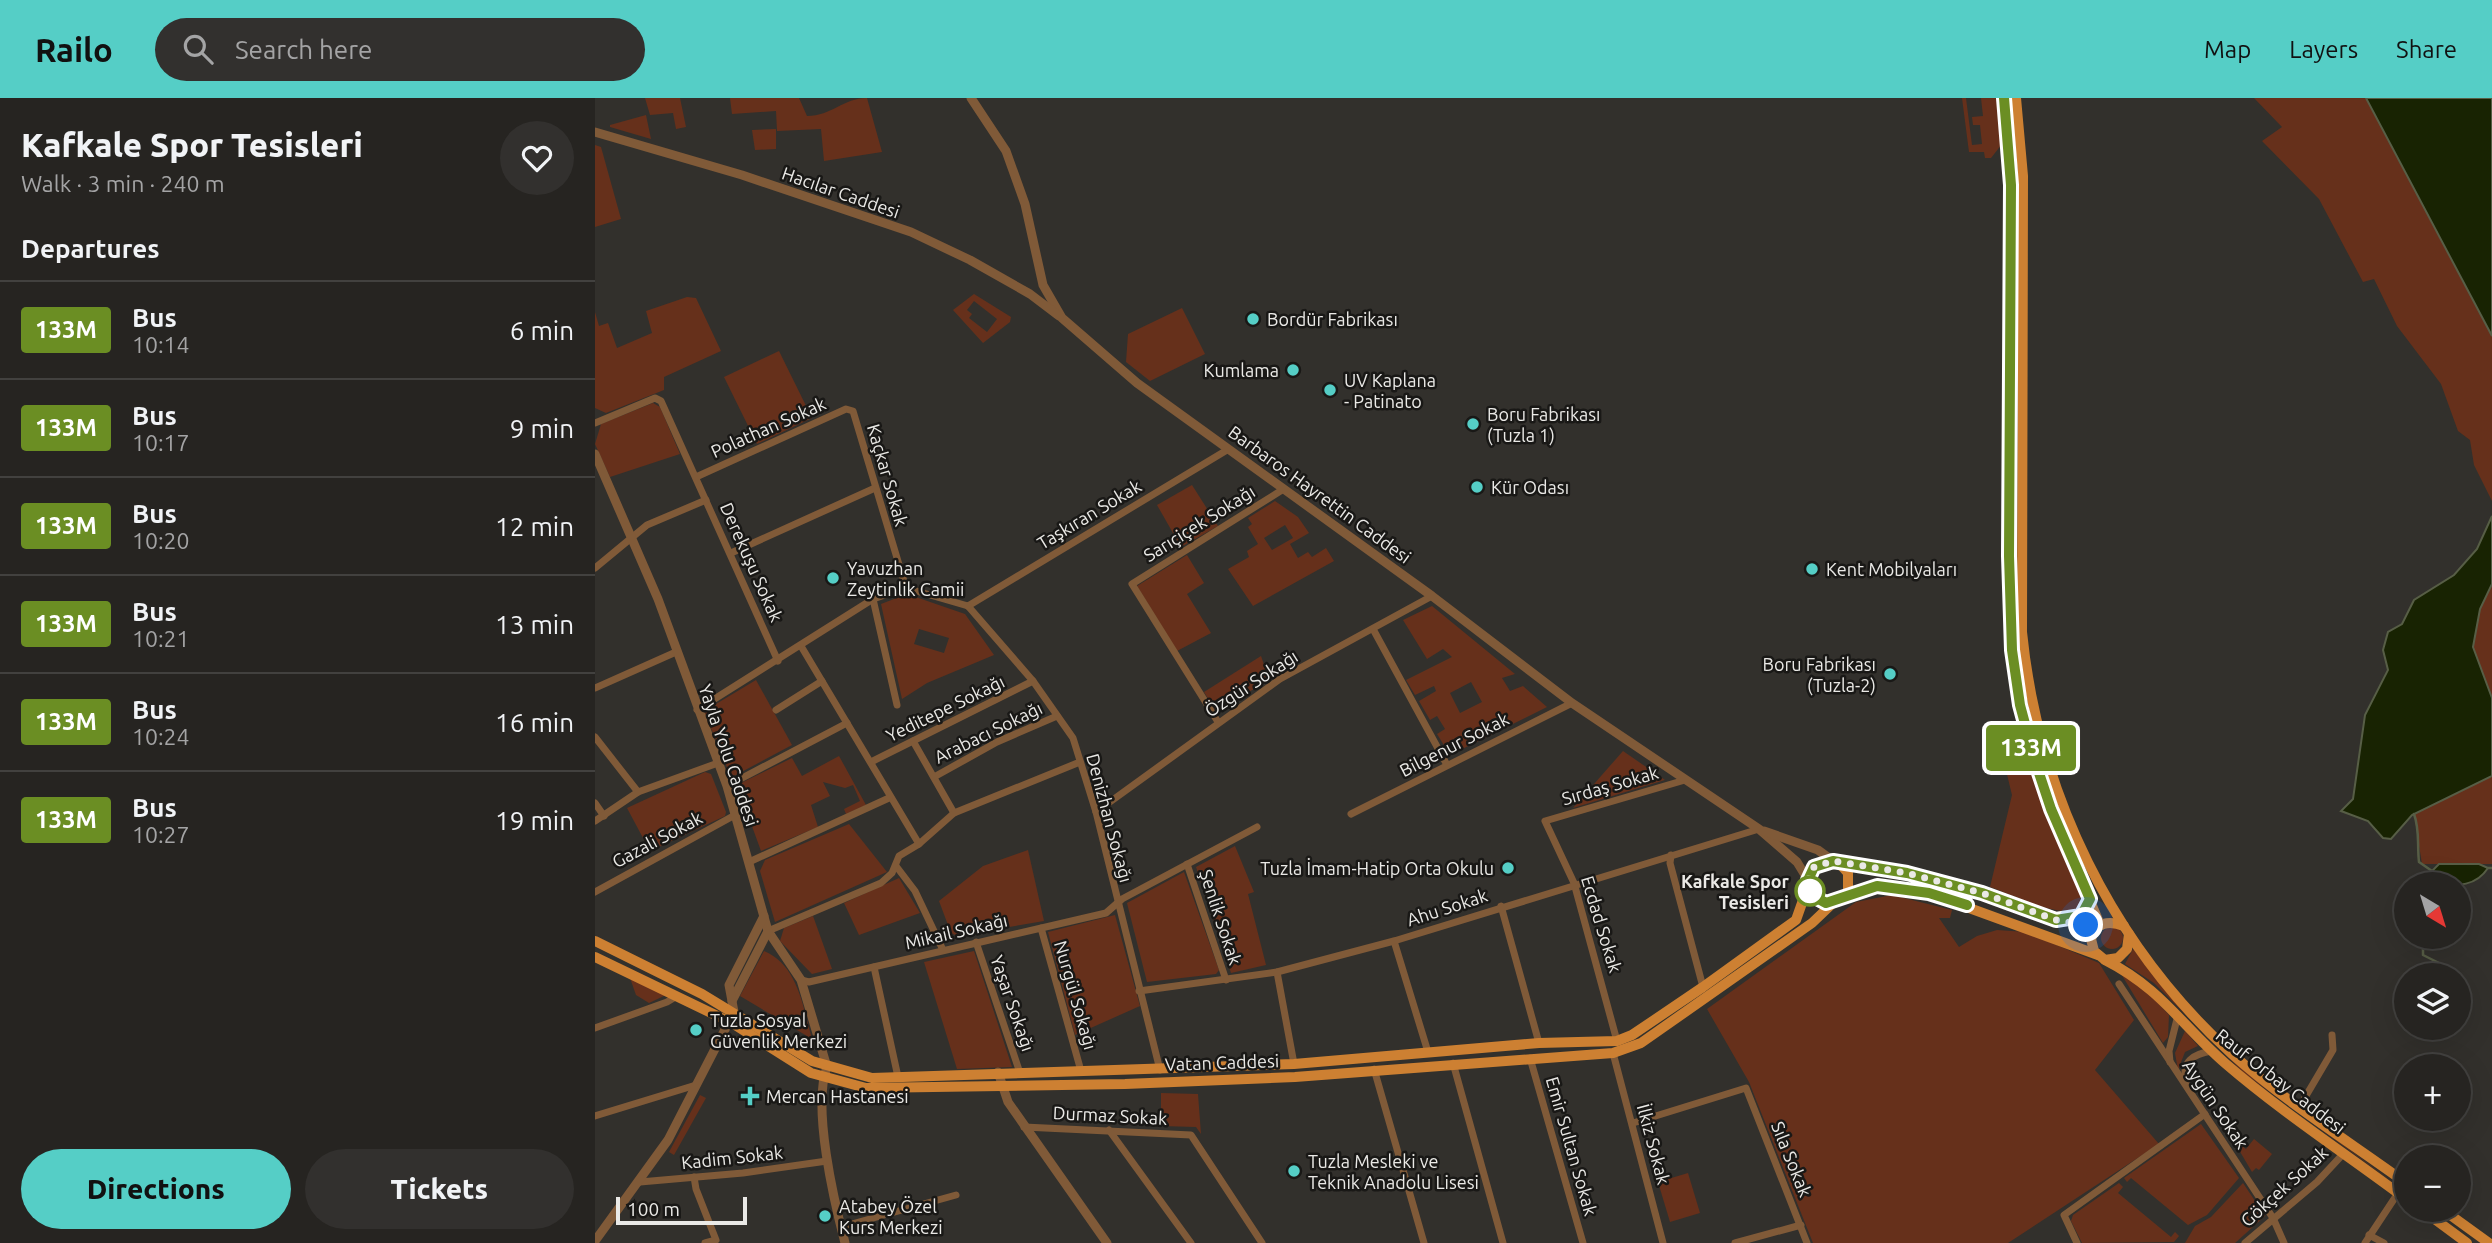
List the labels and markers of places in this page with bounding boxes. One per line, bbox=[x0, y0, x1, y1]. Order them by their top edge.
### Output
place label: Bordür Fabrikası bbox=[1267, 309, 1398, 329]
marker: Bordür Fabrikası bbox=[1245, 311, 1261, 327]
place label: Kumlama bbox=[1204, 360, 1279, 380]
marker: Kumlama bbox=[1285, 362, 1301, 378]
place label: UV Kaplana - Patinato bbox=[1344, 370, 1436, 411]
marker: UV Kaplana - Patinato bbox=[1322, 382, 1338, 398]
place label: Boru Fabrikası (Tuzla 1) bbox=[1487, 404, 1600, 446]
marker: Boru Fabrikası (Tuzla 1) bbox=[1465, 416, 1481, 432]
place label: Kür Odası bbox=[1491, 477, 1569, 497]
marker: Kür Odası bbox=[1469, 479, 1485, 495]
place label: Yavuzhan Zeytinlik Camii bbox=[847, 558, 964, 599]
place label: Kent Mobilyaları bbox=[1826, 559, 1957, 579]
marker: Kent Mobilyaları bbox=[1804, 561, 1820, 577]
marker: Yavuzhan Zeytinlik Camii bbox=[825, 570, 841, 586]
place label: Boru Fabrikası (Tuzla-2) bbox=[1763, 654, 1876, 696]
marker: Boru Fabrikası (Tuzla-2) bbox=[1882, 666, 1898, 682]
place label: Tuzla İmam-Hatip Orta Okulu bbox=[1260, 858, 1494, 878]
marker: Tuzla İmam-Hatip Orta Okulu bbox=[1500, 860, 1516, 876]
place label: Kafkale Spor Tesisleri bbox=[1681, 871, 1790, 912]
marker: Kafkale Spor Tesisleri bbox=[1795, 876, 1825, 906]
place label: Tuzla Sosyal Güvenlik Merkezi bbox=[710, 1010, 847, 1051]
marker: Tuzla Sosyal Güvenlik Merkezi bbox=[688, 1022, 704, 1038]
marker: Mercan Hastanesi bbox=[740, 1086, 760, 1106]
place label: Mercan Hastanesi bbox=[766, 1086, 909, 1106]
place label: Tuzla Mesleki ve Teknik Anadolu Lisesi bbox=[1308, 1151, 1479, 1192]
marker: Tuzla Mesleki ve Teknik Anadolu Lisesi bbox=[1286, 1163, 1302, 1179]
place label: Atabey Özel Kurs Merkezi bbox=[839, 1196, 943, 1237]
marker: Atabey Özel Kurs Merkezi bbox=[817, 1208, 833, 1224]

